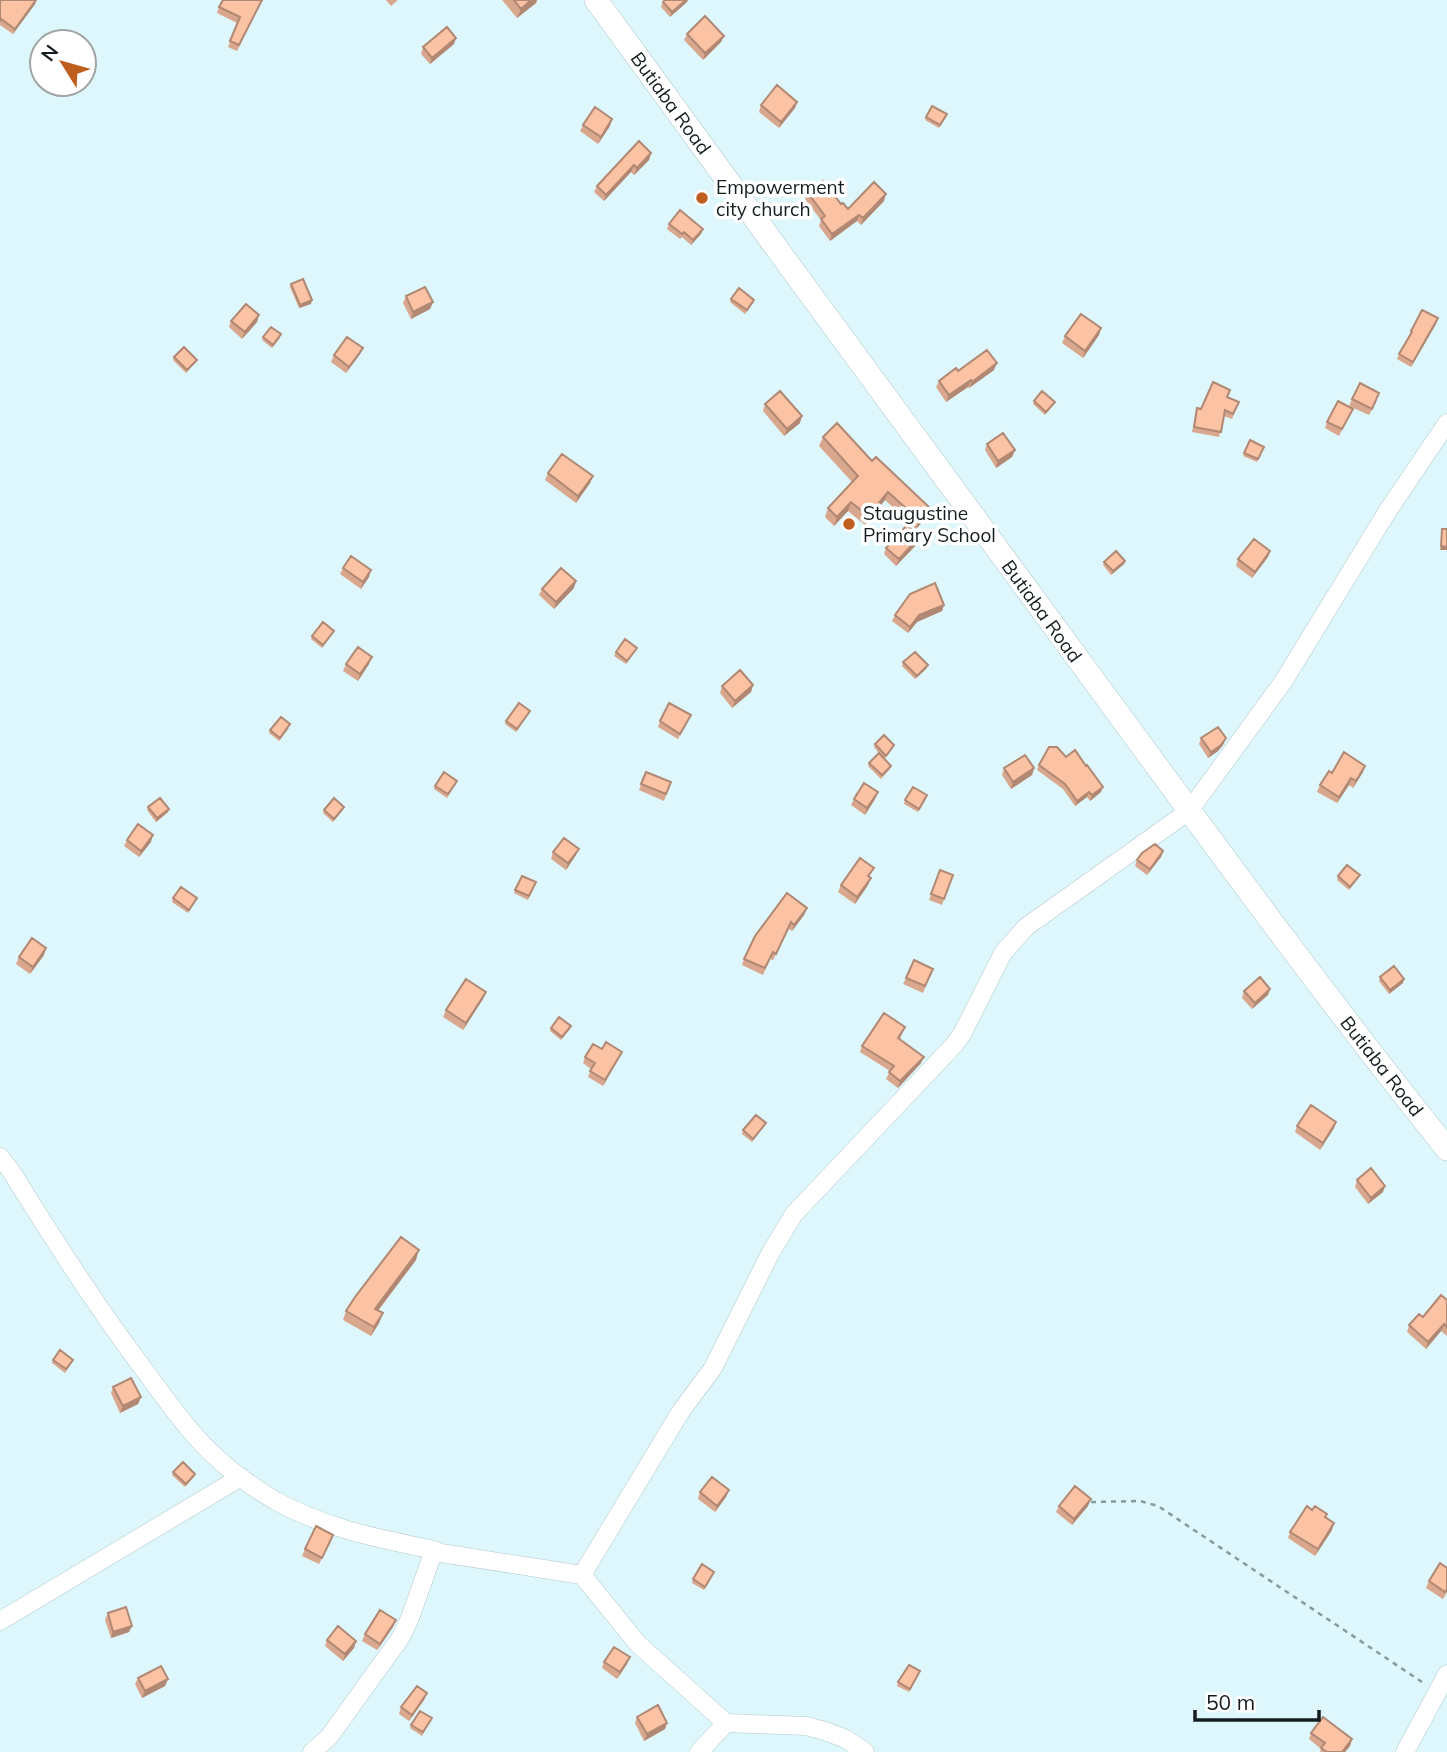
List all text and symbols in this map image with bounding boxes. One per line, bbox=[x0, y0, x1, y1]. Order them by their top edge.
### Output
north arrow bbox=[28, 28, 98, 98]
text: N bbox=[36, 40, 63, 66]
street label: Butiaba Road bbox=[626, 47, 716, 159]
place label: Empowerment city church bbox=[716, 175, 845, 221]
marker: Empowerment city church bbox=[694, 190, 710, 206]
place label: Staugustine Primary School bbox=[863, 501, 996, 547]
marker: Staugustine Primary School bbox=[841, 516, 857, 532]
street label: Butiaba Road bbox=[997, 555, 1087, 667]
street label: Butiaba Road bbox=[1335, 1011, 1429, 1121]
scale bar bbox=[1195, 1678, 1319, 1722]
text: 50 m bbox=[1206, 1689, 1255, 1715]

